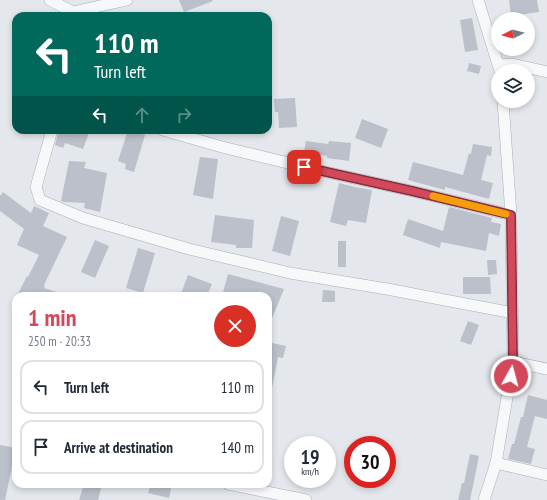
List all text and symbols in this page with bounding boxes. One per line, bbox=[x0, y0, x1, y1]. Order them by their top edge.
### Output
north arrow bbox=[491, 12, 535, 56]
map controls bbox=[491, 12, 535, 108]
text: 110 m bbox=[94, 24, 158, 61]
icon: left bbox=[28, 28, 80, 80]
text: Turn left bbox=[94, 60, 146, 83]
button: layers bbox=[491, 64, 535, 108]
icon: left bbox=[89, 104, 111, 126]
icon: ahead bbox=[131, 104, 153, 126]
icon: right bbox=[173, 104, 195, 126]
pin bbox=[287, 150, 321, 184]
icon: arrive bbox=[293, 156, 315, 178]
text: 1 min bbox=[28, 302, 76, 333]
button: close bbox=[214, 305, 256, 347]
text: 250 m · 20:33 bbox=[28, 333, 91, 350]
position arrow bbox=[490, 355, 532, 397]
icon: left bbox=[30, 376, 52, 398]
text: Turn left bbox=[64, 378, 109, 397]
text: 110 m bbox=[221, 378, 254, 397]
icon: arrive bbox=[30, 436, 52, 458]
speed limit sign: 30 bbox=[344, 436, 396, 488]
text: Arrive at destination bbox=[64, 438, 173, 457]
text: 140 m bbox=[221, 438, 254, 457]
text: 19 bbox=[300, 444, 320, 470]
text: km/h bbox=[301, 465, 319, 478]

